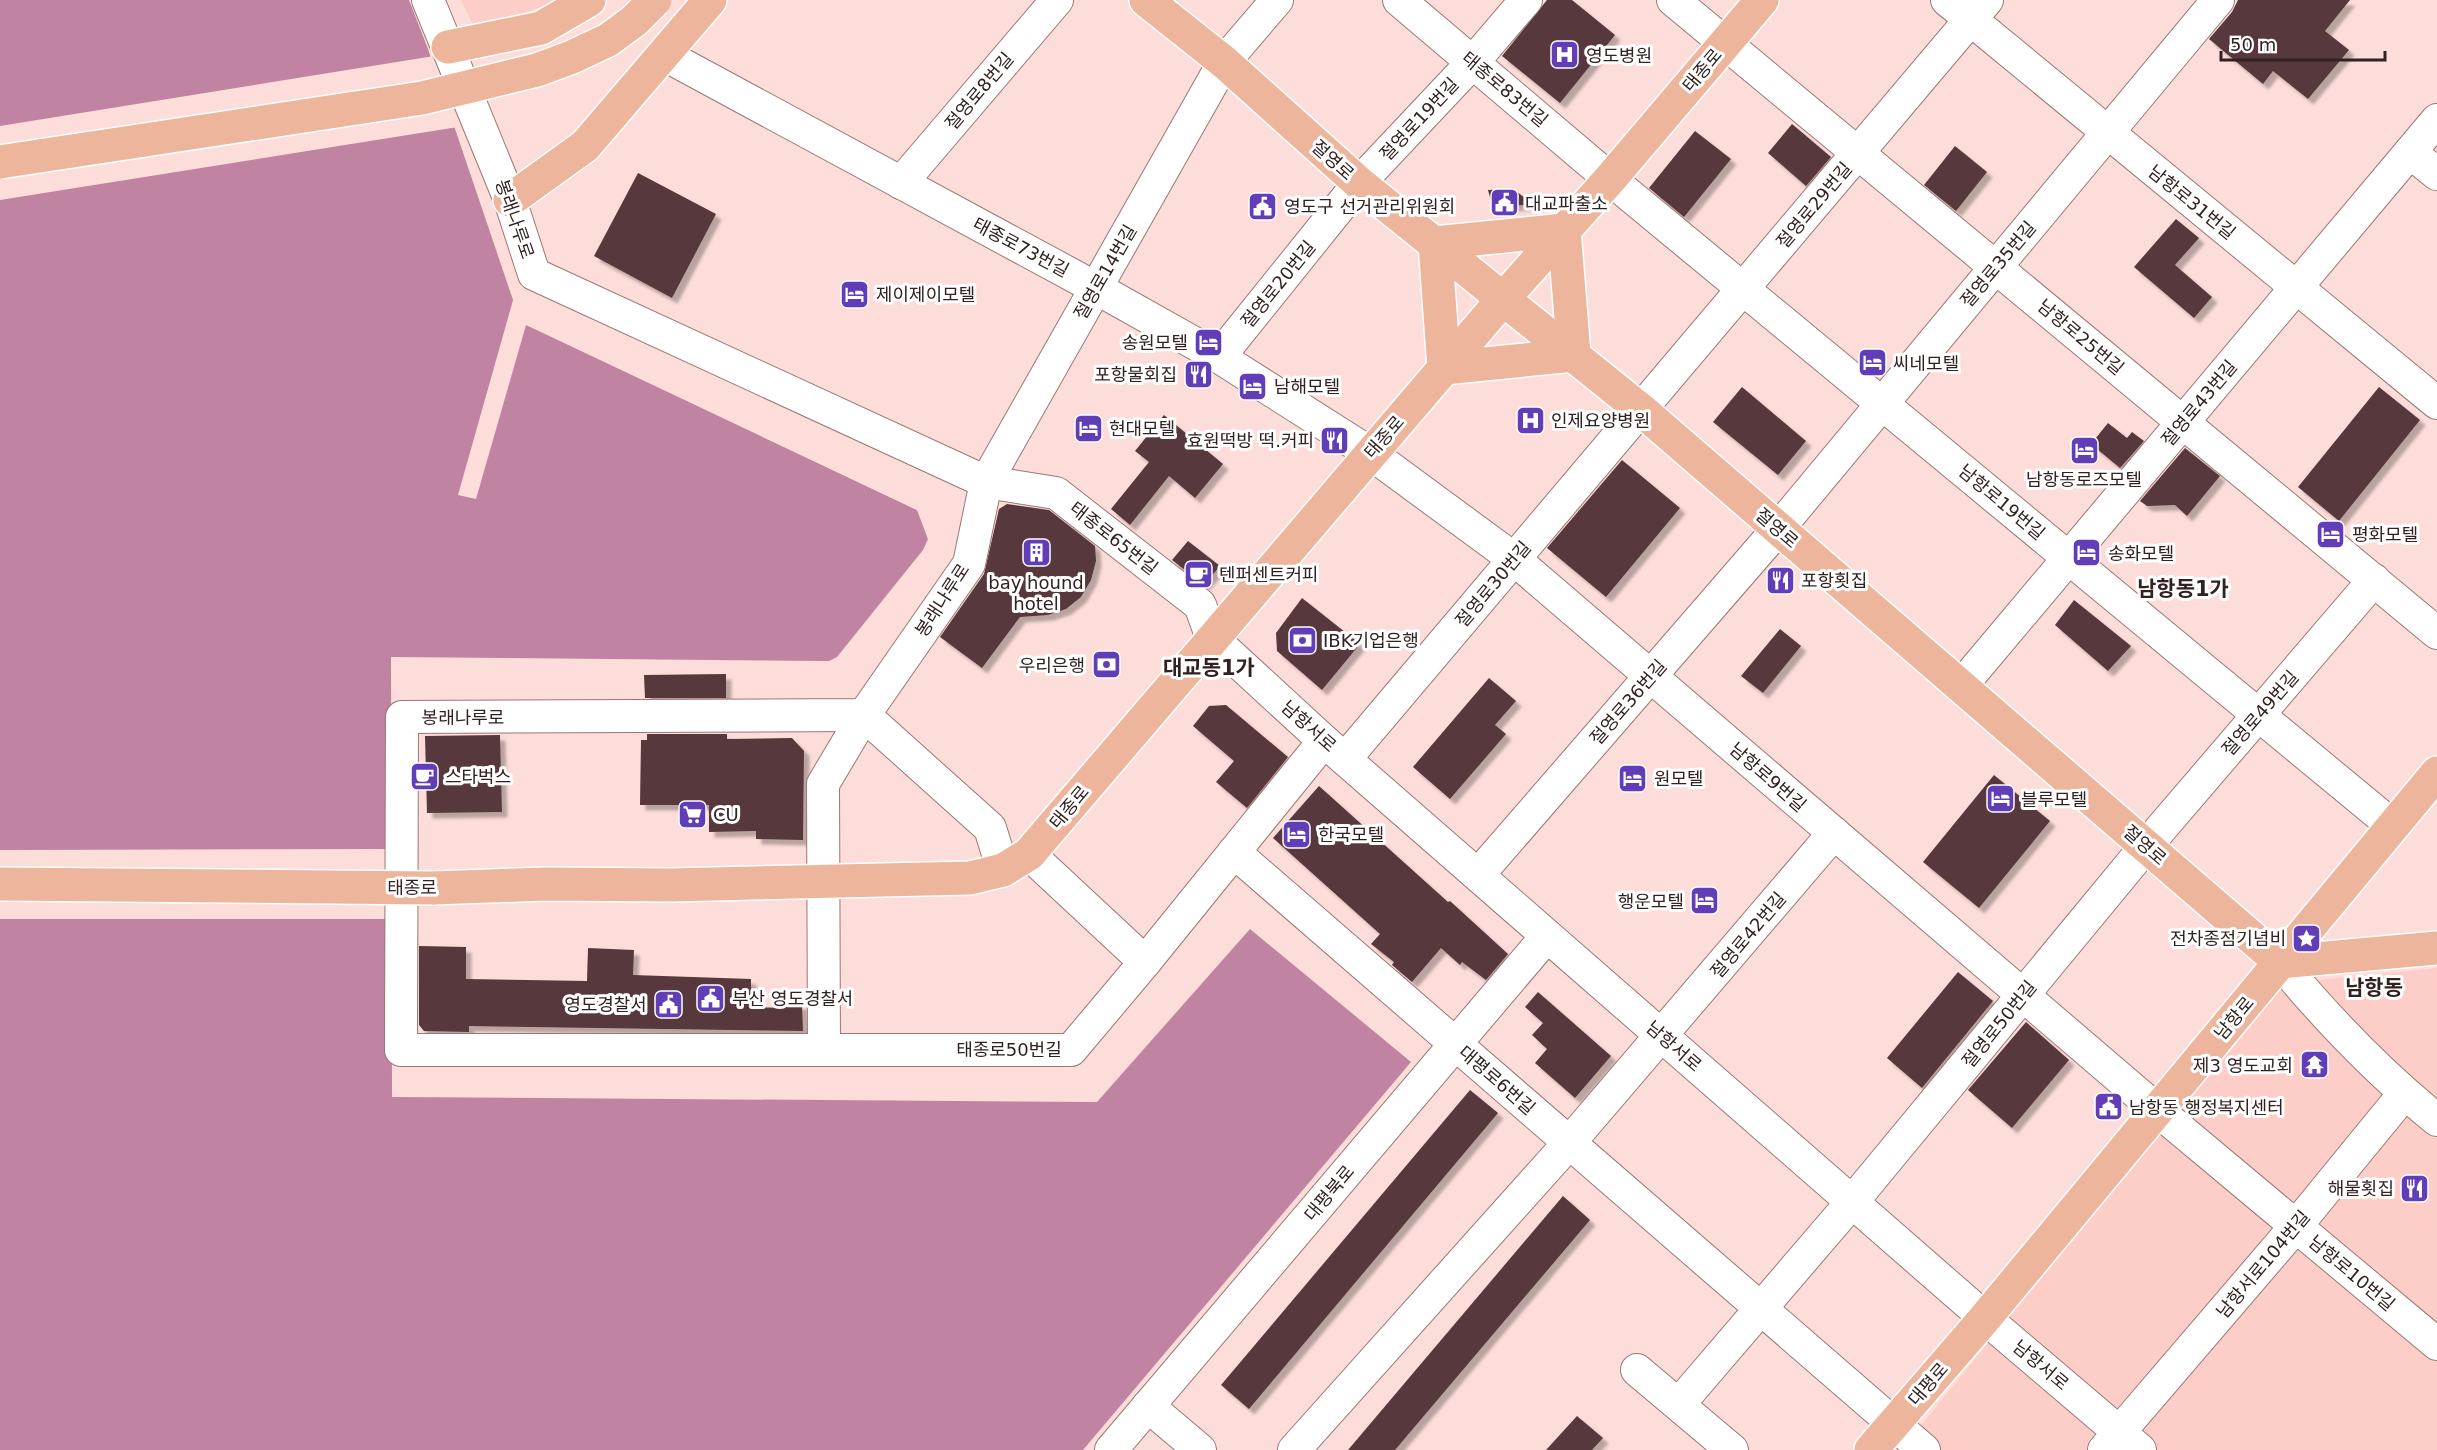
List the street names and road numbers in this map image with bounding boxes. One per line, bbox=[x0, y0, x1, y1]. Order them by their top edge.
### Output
street label: 태종로 bbox=[1678, 44, 1726, 96]
street label: 태종로83번길 bbox=[1458, 47, 1552, 131]
street label: 절영로8번길 bbox=[941, 48, 1017, 134]
street label: 절영로19번길 bbox=[1375, 73, 1463, 165]
street label: 절영로 bbox=[1308, 136, 1358, 184]
street label: 절영로29번길 bbox=[1772, 158, 1856, 252]
street label: 남항로31번길 bbox=[2144, 161, 2240, 243]
street label: 봉래나루로 bbox=[492, 176, 538, 262]
street label: 태종로73번길 bbox=[969, 213, 1073, 281]
street label: 절영로35번길 bbox=[1956, 217, 2040, 311]
street label: 절영로14번길 bbox=[1069, 221, 1141, 323]
street label: 절영로20번길 bbox=[1237, 236, 1319, 332]
street label: 남항로25번길 bbox=[2034, 295, 2128, 379]
street label: 절영로43번길 bbox=[2157, 356, 2241, 450]
street label: 태종로 bbox=[1360, 411, 1408, 463]
street label: 남항로19번길 bbox=[1955, 460, 2049, 544]
street label: 태종로65번길 bbox=[1066, 497, 1162, 579]
street label: 절영로 bbox=[1751, 504, 1803, 552]
street label: 절영로30번길 bbox=[1451, 537, 1535, 631]
street label: 봉래나루로 bbox=[911, 560, 973, 640]
street label: 절영로36번길 bbox=[1585, 655, 1671, 749]
street label: 절영로49번길 bbox=[2217, 666, 2303, 760]
street label: 남항서로 bbox=[1277, 696, 1341, 756]
street label: 봉래나루로 bbox=[422, 707, 504, 728]
street label: 남항로9번길 bbox=[1726, 738, 1810, 816]
street label: 태종로 bbox=[1045, 781, 1093, 833]
street label: 절영로 bbox=[2119, 821, 2171, 869]
street label: 태종로 bbox=[387, 877, 437, 898]
street label: 절영로42번길 bbox=[1706, 888, 1790, 982]
street label: 절영로50번길 bbox=[1958, 976, 2040, 1072]
street label: 남항로 bbox=[2210, 992, 2258, 1044]
street label: 남항서로 bbox=[1642, 1016, 1706, 1076]
street label: 태종로50번길 bbox=[956, 1039, 1062, 1060]
street label: 대평로6번길 bbox=[1455, 1041, 1539, 1119]
street label: 대평북로 bbox=[1300, 1161, 1358, 1225]
street label: 남항서로104번길 bbox=[2212, 1206, 2314, 1322]
street label: 남항로10번길 bbox=[2305, 1231, 2399, 1315]
street label: 남항서로 bbox=[2009, 1336, 2073, 1394]
street label: 대평로 bbox=[1904, 1358, 1952, 1410]

